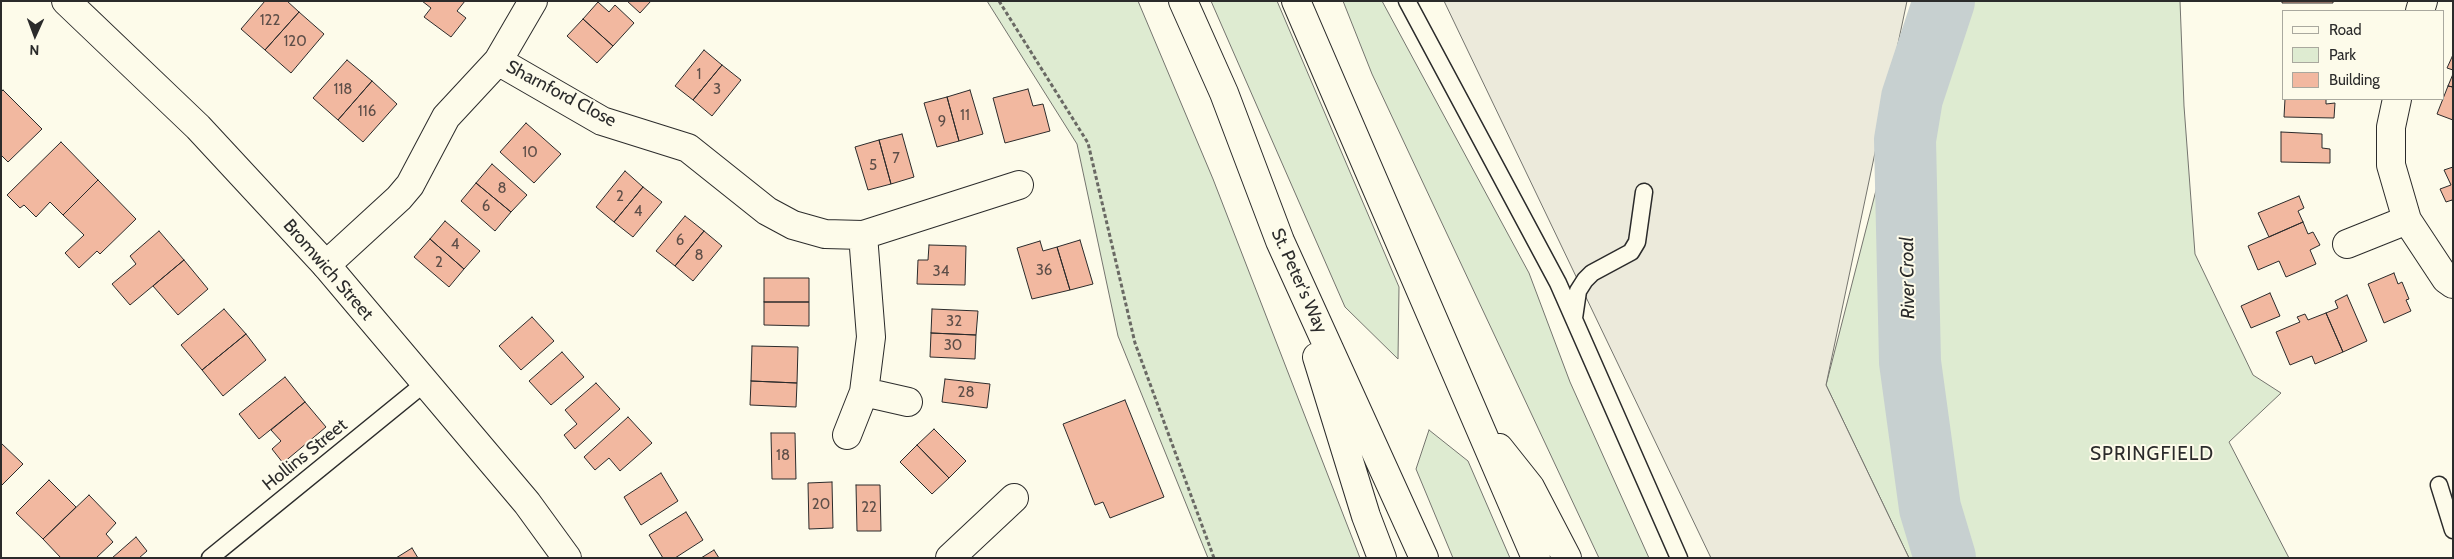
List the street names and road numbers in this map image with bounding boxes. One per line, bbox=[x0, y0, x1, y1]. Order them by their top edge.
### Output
street label: Sharnford Close bbox=[502, 56, 620, 132]
street label: Bromwich Street bbox=[278, 215, 378, 325]
street label: St. Peter's Way bbox=[1266, 225, 1332, 337]
street label: Hollins Street bbox=[258, 414, 352, 496]

